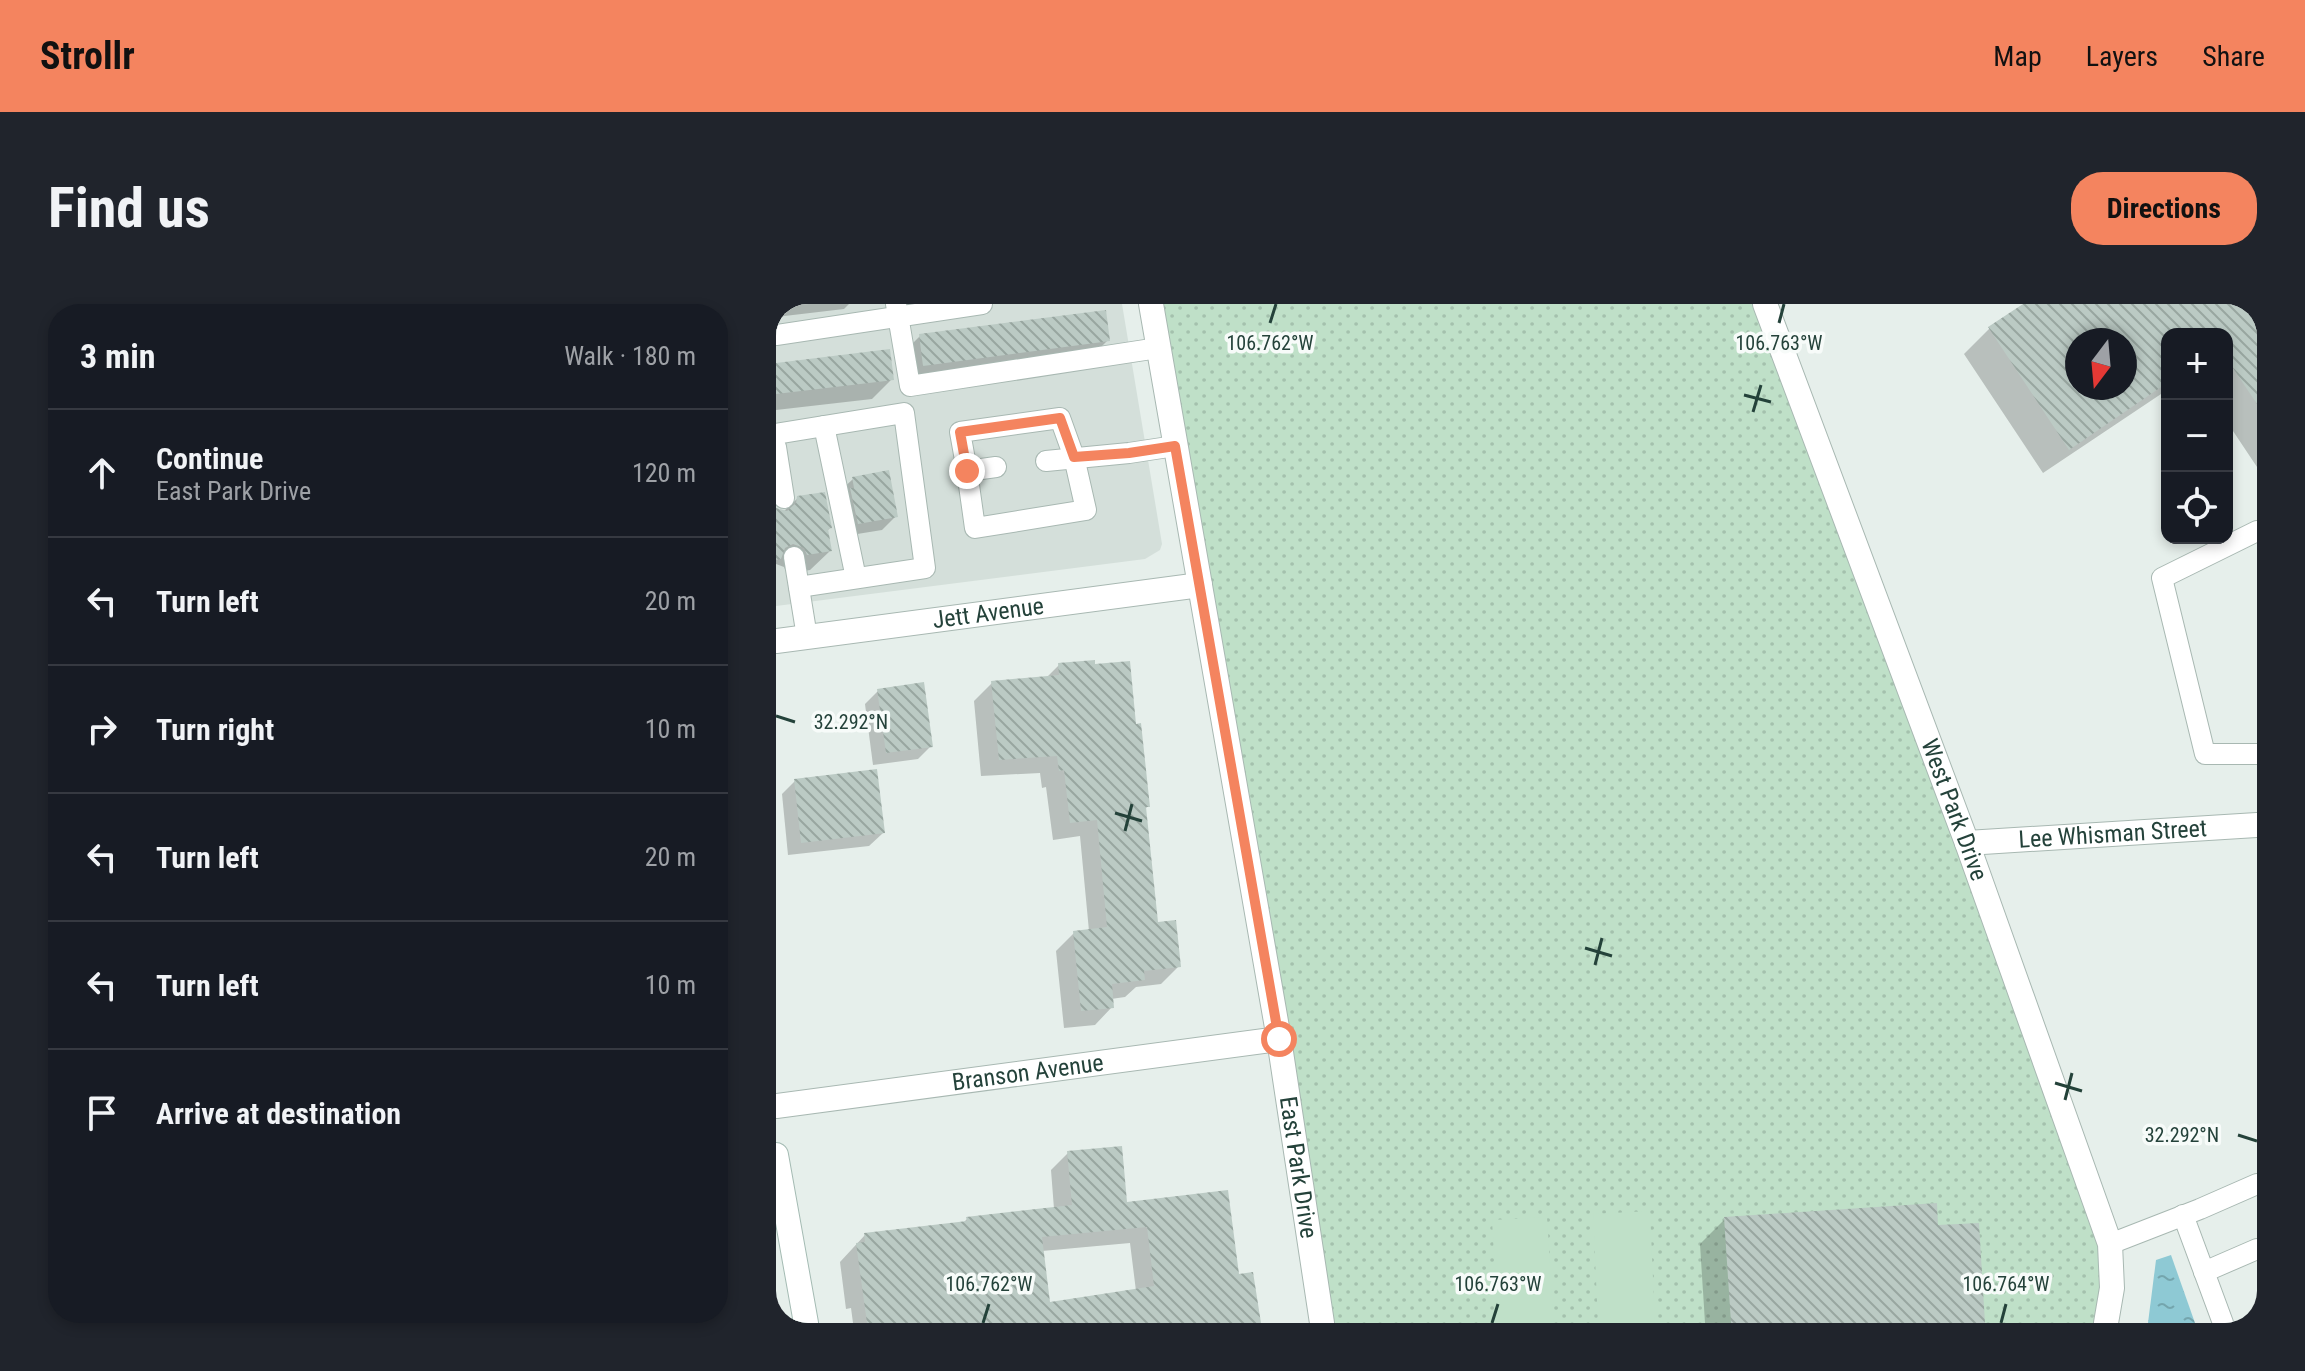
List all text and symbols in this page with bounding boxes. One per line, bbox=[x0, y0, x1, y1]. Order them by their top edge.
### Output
text: Strollr bbox=[40, 34, 135, 78]
text: Map bbox=[1993, 40, 2042, 73]
text: Layers bbox=[2086, 40, 2158, 73]
text: Share bbox=[2202, 40, 2265, 73]
button: Directions bbox=[2071, 172, 2257, 245]
text: Find us bbox=[48, 175, 210, 241]
north arrow bbox=[2065, 328, 2137, 400]
map controls bbox=[2161, 328, 2233, 544]
button: + bbox=[2161, 328, 2233, 400]
text: 106.762°W bbox=[1226, 331, 1314, 355]
text: 106.763°W bbox=[1735, 331, 1823, 355]
text: 3 min bbox=[80, 336, 156, 376]
text: Walk · 180 m bbox=[564, 341, 696, 371]
button: − bbox=[2161, 400, 2233, 472]
text: Continue bbox=[156, 441, 263, 476]
icon: ahead bbox=[80, 451, 124, 495]
route end bbox=[949, 453, 985, 489]
text: 120 m bbox=[632, 458, 696, 488]
button: locate bbox=[2161, 472, 2233, 544]
text: East Park Drive bbox=[156, 476, 311, 506]
icon: left bbox=[80, 579, 124, 623]
text: Turn left bbox=[156, 584, 259, 619]
text: 20 m bbox=[645, 586, 696, 616]
street label: Jett Avenue bbox=[931, 592, 1045, 634]
icon: right bbox=[80, 707, 124, 751]
text: 32.292°N bbox=[814, 710, 888, 734]
text: Turn right bbox=[156, 712, 274, 747]
text: 10 m bbox=[645, 714, 696, 744]
street label: West Park Drive bbox=[1915, 735, 1993, 884]
street label: Lee Whisman Street bbox=[2018, 814, 2208, 854]
icon: left bbox=[80, 835, 124, 879]
text: Turn left bbox=[156, 840, 259, 875]
text: 20 m bbox=[645, 842, 696, 872]
icon: left bbox=[80, 963, 124, 1007]
text: Turn left bbox=[156, 968, 259, 1003]
text: 10 m bbox=[645, 970, 696, 1000]
route start bbox=[1261, 1021, 1297, 1057]
street label: Branson Avenue bbox=[950, 1049, 1105, 1096]
icon: arrive bbox=[80, 1091, 124, 1135]
street label: East Park Drive bbox=[1274, 1095, 1323, 1240]
text: Arrive at destination bbox=[156, 1096, 401, 1131]
text: 32.292°N bbox=[2145, 1123, 2219, 1147]
text: 106.762°W bbox=[945, 1272, 1033, 1296]
text: 106.763°W bbox=[1454, 1272, 1542, 1296]
text: 106.764°W bbox=[1962, 1272, 2050, 1296]

